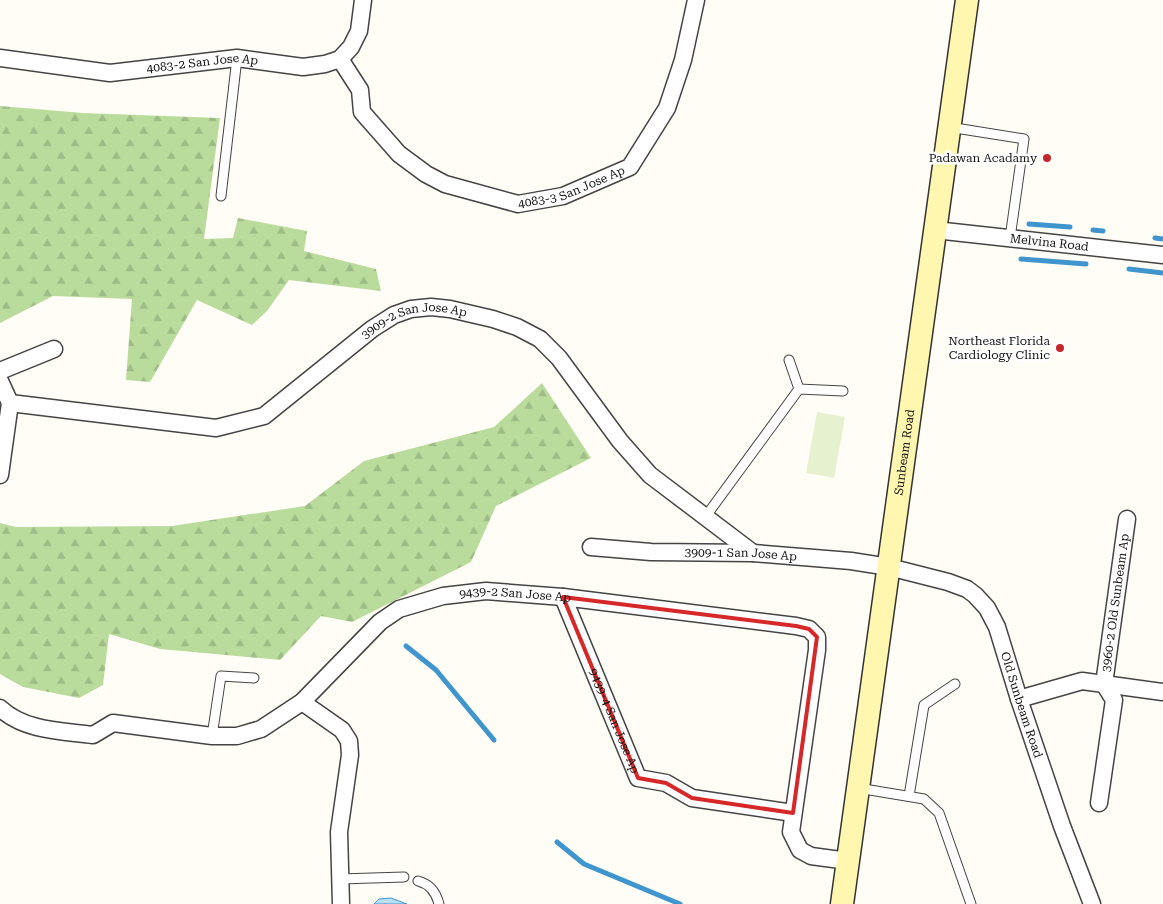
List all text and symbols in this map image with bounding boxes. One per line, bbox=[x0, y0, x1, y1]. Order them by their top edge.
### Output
street label: 4083-2 San Jose Ap bbox=[146, 51, 259, 76]
place label: Padawan Acadamy bbox=[929, 151, 1038, 165]
marker: Padawan Acadamy bbox=[1041, 152, 1053, 164]
street label: 4083-3 San Jose Ap bbox=[517, 163, 627, 211]
street label: Melvina Road bbox=[1009, 231, 1090, 254]
street label: 3909-2 San Jose Ap bbox=[358, 300, 468, 342]
place label: Northeast Florida Cardiology Clinic bbox=[948, 334, 1050, 362]
marker: Northeast Florida Cardiology Clinic bbox=[1054, 342, 1066, 354]
street label: Sunbeam Road bbox=[892, 408, 917, 496]
street label: 3960-2 Old Sunbeam Ap bbox=[1099, 533, 1132, 673]
street label: 3909-1 San Jose Ap bbox=[685, 545, 798, 564]
street label: 9439-2 San Jose Ap bbox=[458, 584, 572, 605]
street label: Old Sunbeam Road bbox=[998, 650, 1046, 760]
street label: 9439-4 San Jose Ap bbox=[586, 666, 642, 775]

